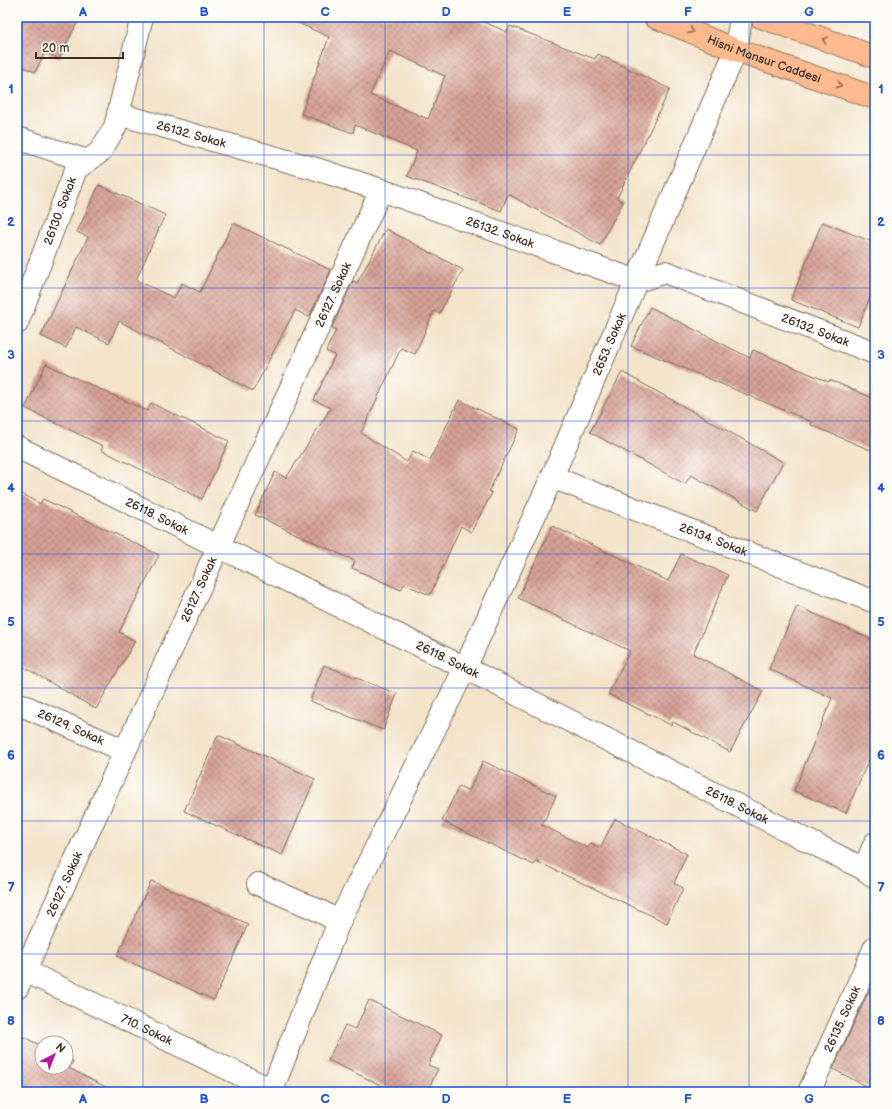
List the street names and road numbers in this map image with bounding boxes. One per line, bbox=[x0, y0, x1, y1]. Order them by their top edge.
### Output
street label: Hisni Mansur Caddesi bbox=[705, 32, 823, 86]
street label: 26132. Sokak bbox=[155, 118, 228, 151]
street label: 26130. Sokak bbox=[40, 175, 80, 247]
street label: 26132. Sokak bbox=[464, 213, 536, 251]
street label: 26127. Sokak bbox=[312, 260, 355, 330]
street label: 26132. Sokak bbox=[779, 310, 851, 350]
street label: 2653. Sokak bbox=[589, 311, 629, 378]
street label: 26118. Sokak bbox=[123, 494, 191, 538]
street label: 26134. Sokak bbox=[677, 520, 750, 559]
street label: 26127. Sokak bbox=[177, 554, 220, 624]
street label: 26118. Sokak bbox=[413, 637, 482, 681]
street label: 26129. Sokak bbox=[35, 706, 106, 748]
street label: 26118. Sokak bbox=[703, 783, 771, 827]
street label: 26127. Sokak bbox=[43, 849, 86, 919]
street label: 26135. Sokak bbox=[821, 984, 864, 1055]
street label: 710. Sokak bbox=[118, 1011, 175, 1048]

